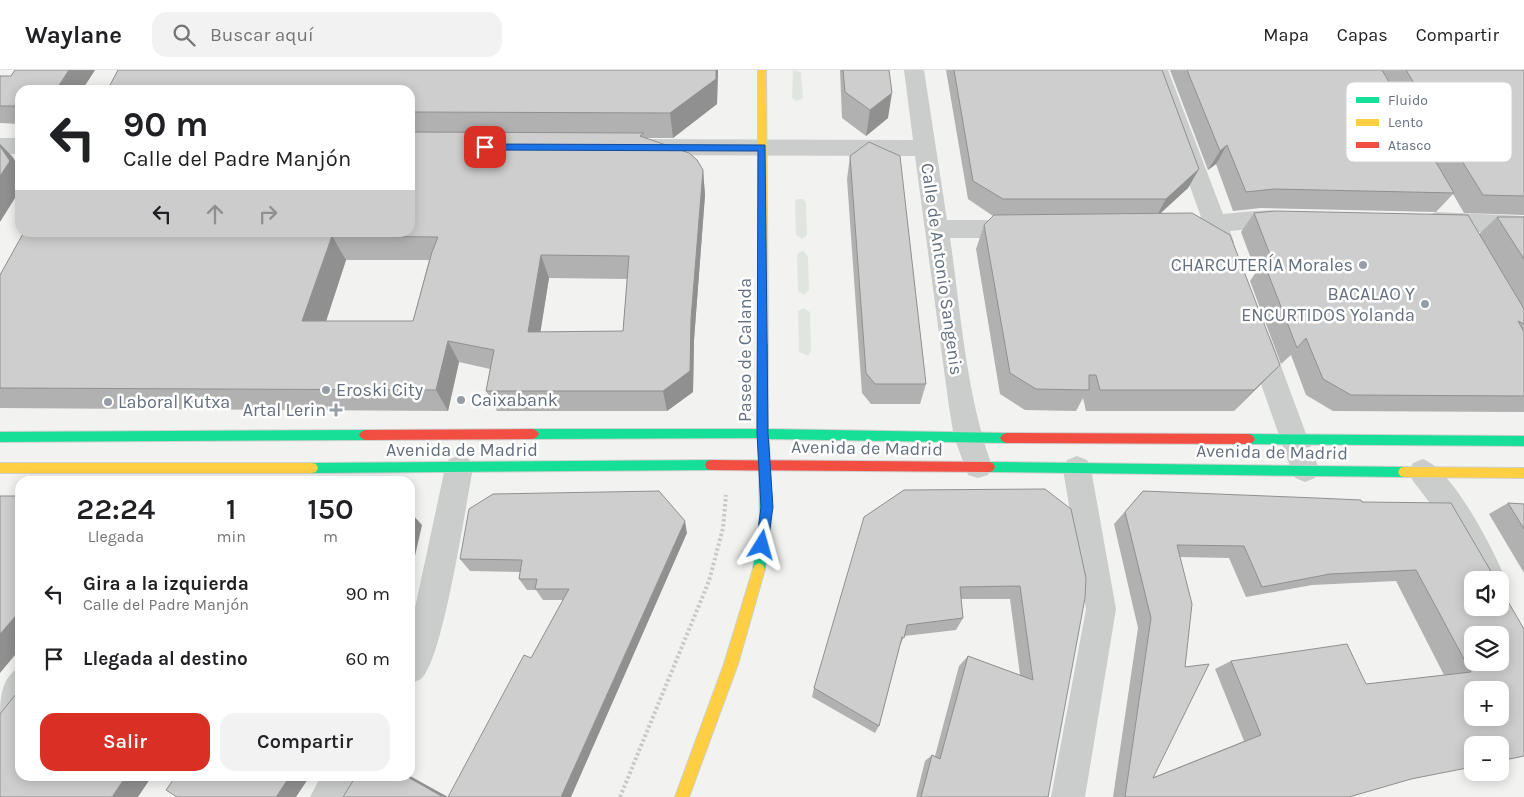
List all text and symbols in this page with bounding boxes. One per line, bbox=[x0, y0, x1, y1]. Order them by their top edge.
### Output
search box bbox=[152, 12, 502, 57]
text: Waylane bbox=[25, 21, 122, 49]
icon: search bbox=[170, 21, 198, 49]
text: Buscar aquí bbox=[210, 24, 314, 46]
text: Mapa bbox=[1263, 24, 1309, 46]
text: Capas bbox=[1337, 24, 1388, 46]
text: Compartir bbox=[1416, 24, 1499, 46]
legend bbox=[1346, 82, 1512, 162]
text: Fluido bbox=[1388, 92, 1428, 109]
text: 90 m bbox=[123, 104, 209, 145]
icon: left bbox=[40, 105, 105, 170]
text: Lento bbox=[1388, 114, 1423, 131]
pin bbox=[464, 126, 506, 168]
icon: arrive bbox=[471, 133, 499, 161]
text: Atasco bbox=[1388, 137, 1431, 154]
text: Calle del Padre Manjón bbox=[123, 146, 351, 172]
street label: Calle de Antonio Sangenis bbox=[916, 162, 968, 376]
icon: left bbox=[148, 200, 176, 228]
icon: ahead bbox=[201, 200, 229, 228]
icon: right bbox=[254, 200, 282, 228]
place label: CHARCUTERÍA Morales bbox=[1171, 253, 1353, 276]
marker: CHARCUTERÍA Morales bbox=[1357, 259, 1369, 271]
street label: Paseo de Calanda bbox=[734, 278, 756, 422]
place label: BACALAO Y ENCURTIDOS Yolanda bbox=[1241, 283, 1415, 326]
marker: BACALAO Y ENCURTIDOS Yolanda bbox=[1419, 298, 1431, 310]
place label: Eroski City bbox=[336, 379, 424, 401]
marker: Eroski City bbox=[320, 384, 332, 396]
place label: Caixabank bbox=[471, 389, 558, 411]
place label: Laboral Kutxa bbox=[118, 391, 230, 413]
marker: Caixabank bbox=[455, 394, 467, 406]
marker: Laboral Kutxa bbox=[102, 396, 114, 408]
place label: Artal Lerin bbox=[243, 399, 326, 421]
marker: Artal Lerin bbox=[330, 404, 342, 416]
street label: Avenida de Madrid bbox=[791, 436, 943, 460]
street label: Avenida de Madrid bbox=[386, 439, 538, 461]
street label: Avenida de Madrid bbox=[1196, 440, 1348, 464]
text: 22:24 bbox=[76, 491, 155, 527]
text: 1 bbox=[226, 491, 237, 527]
text: 150 bbox=[307, 491, 354, 527]
position arrow bbox=[735, 518, 787, 570]
text: Llegada bbox=[88, 527, 144, 546]
text: min bbox=[217, 527, 246, 546]
text: m bbox=[323, 527, 338, 546]
map controls bbox=[1464, 571, 1509, 781]
button: sound bbox=[1464, 571, 1509, 616]
text: Gira a la izquierda bbox=[83, 573, 249, 595]
icon: left bbox=[40, 580, 68, 608]
text: 90 m bbox=[345, 583, 390, 605]
text: Calle del Padre Manjón bbox=[83, 595, 249, 614]
button: layers bbox=[1464, 626, 1509, 671]
icon: arrive bbox=[40, 645, 68, 673]
text: Llegada al destino bbox=[83, 648, 248, 670]
text: 60 m bbox=[346, 648, 390, 670]
button: + bbox=[1464, 681, 1509, 726]
button: Salir bbox=[40, 713, 210, 771]
button: Compartir bbox=[220, 713, 390, 771]
button: − bbox=[1464, 736, 1509, 781]

